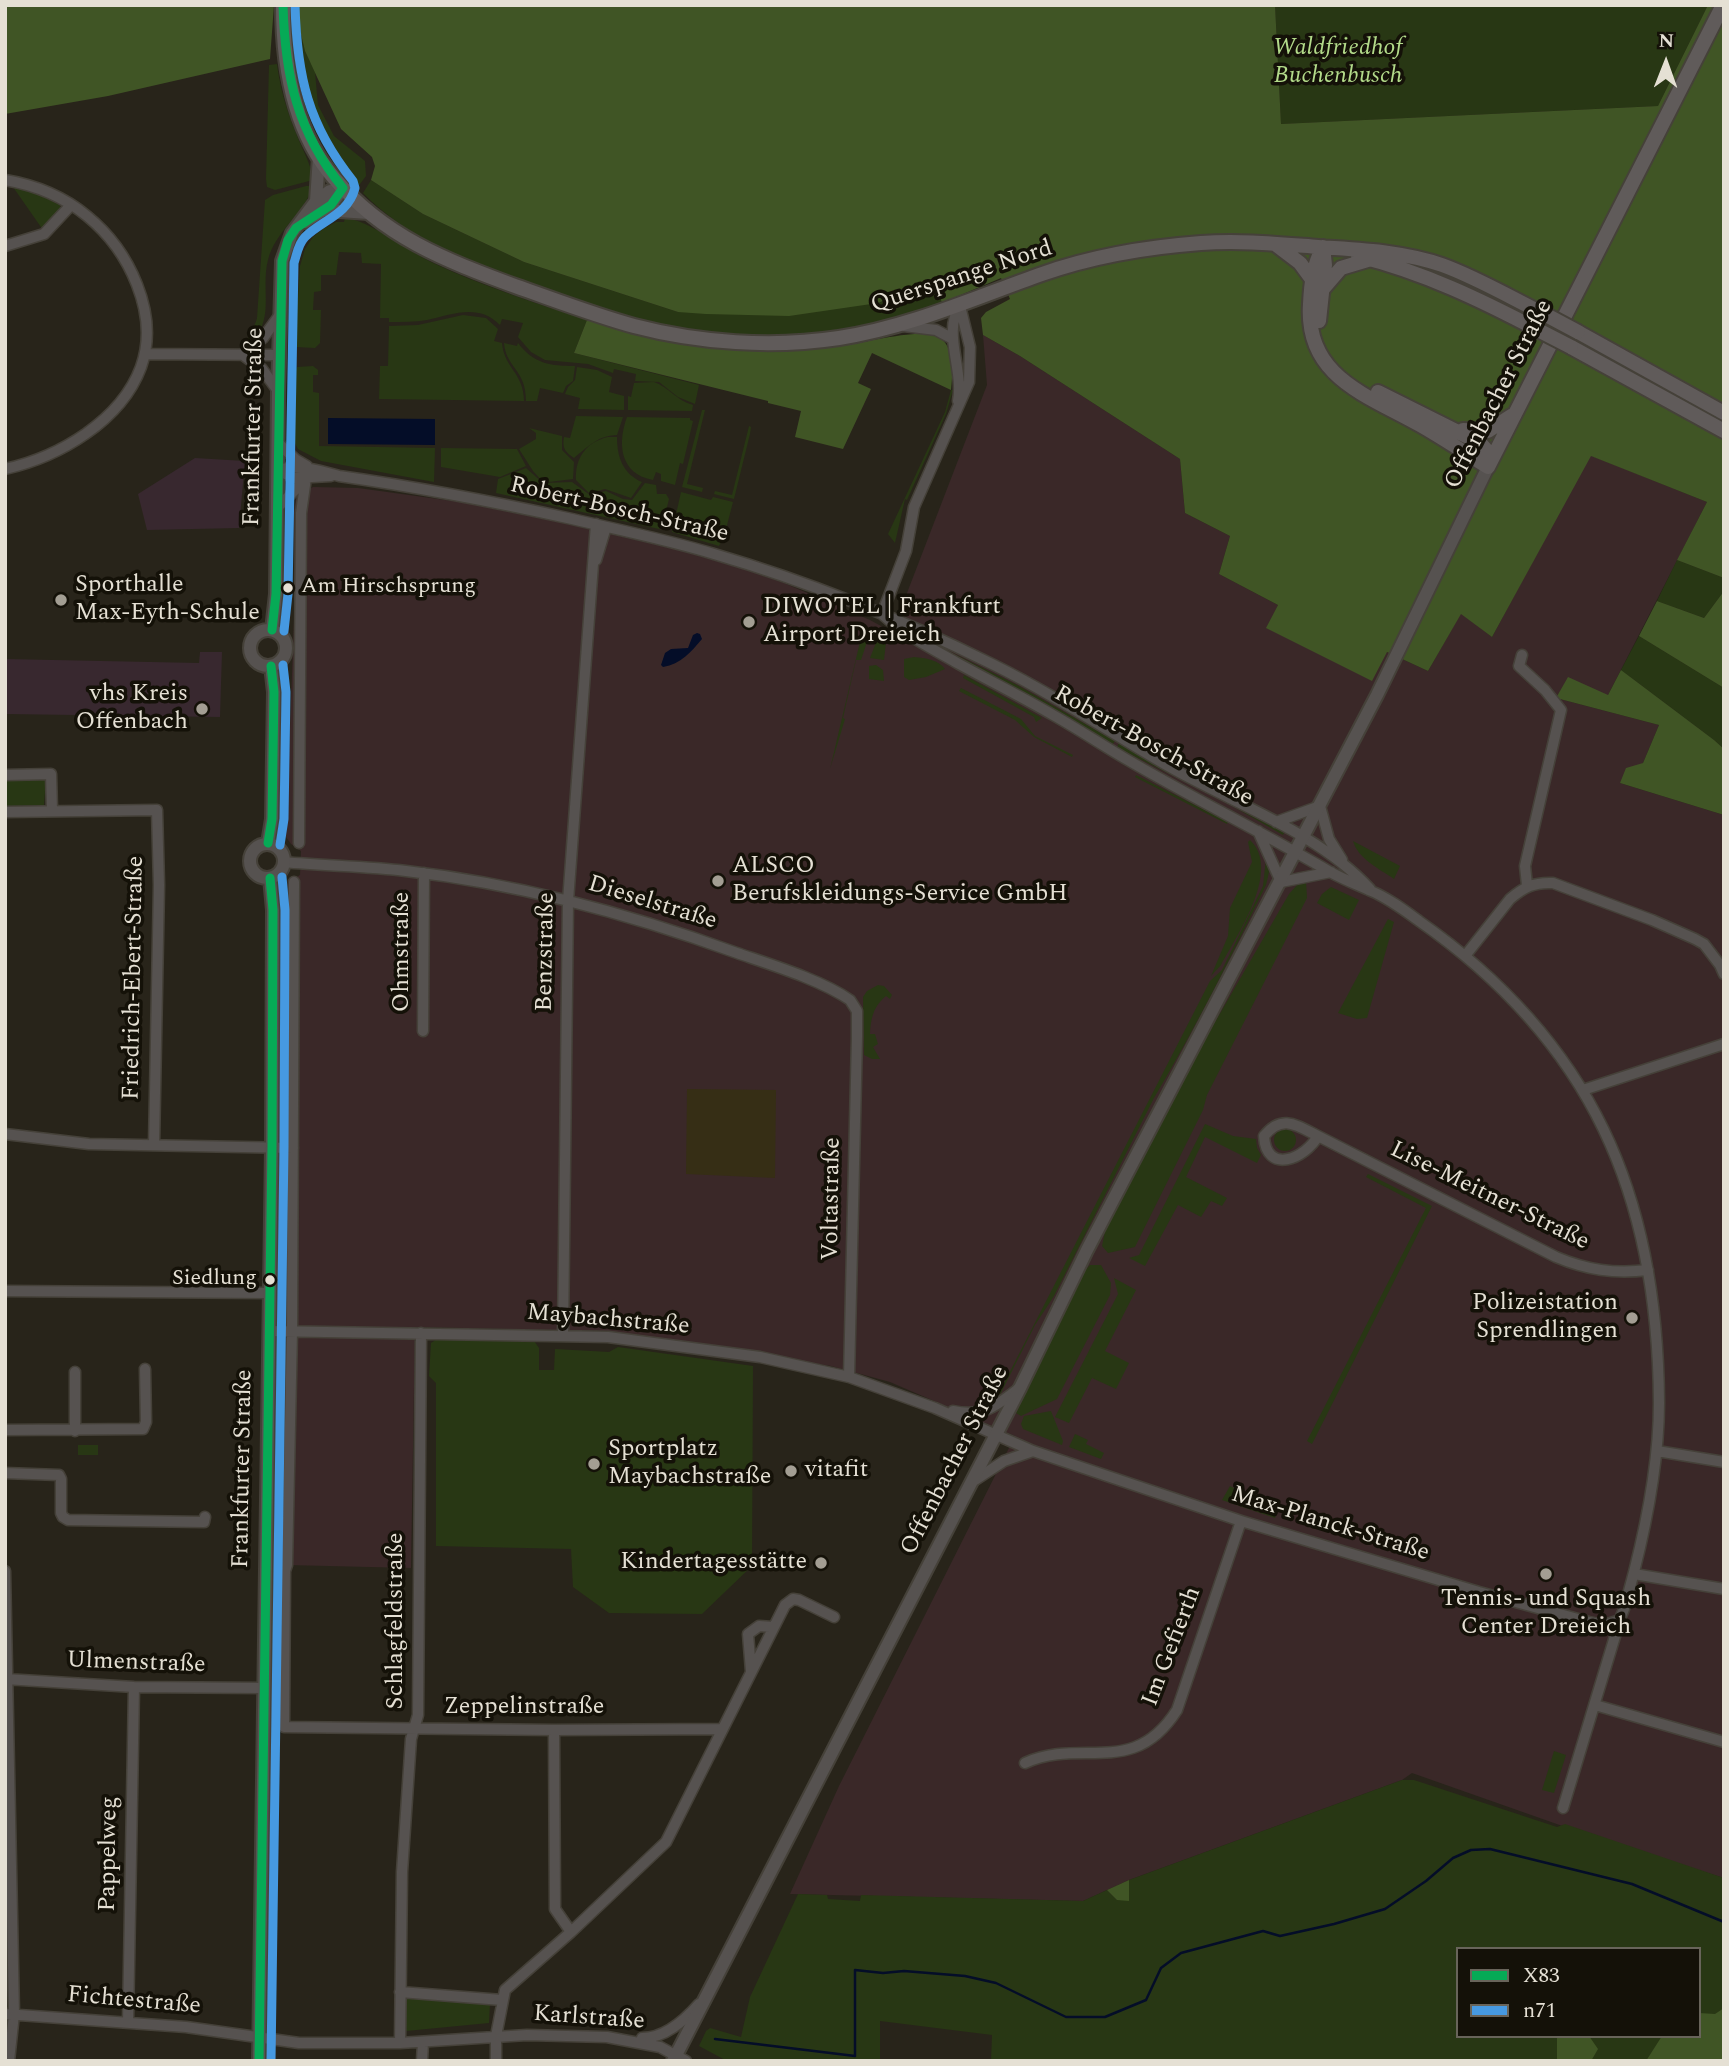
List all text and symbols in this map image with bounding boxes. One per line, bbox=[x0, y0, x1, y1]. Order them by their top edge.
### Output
text: N bbox=[1658, 27, 1674, 56]
north arrow bbox=[1631, 28, 1701, 98]
park label: Waldfriedhof Buchenbusch bbox=[1273, 35, 1403, 91]
street label: Querspange Nord bbox=[868, 235, 1056, 321]
street label: Offenbacher Straße bbox=[1440, 296, 1560, 494]
street label: Frankfurter Straße bbox=[239, 327, 271, 527]
street label: Robert-Bosch-Straße bbox=[507, 472, 731, 550]
place label: Sporthalle Max-Eyth-Schule bbox=[75, 572, 260, 628]
place label: Am Hirschsprung bbox=[301, 575, 476, 601]
marker: Am Hirschsprung bbox=[281, 581, 295, 595]
marker: Sporthalle Max-Eyth-Schule bbox=[53, 592, 69, 608]
place label: DIWOTEL | Frankfurt Airport Dreieich bbox=[763, 594, 1001, 650]
marker: DIWOTEL | Frankfurt Airport Dreieich bbox=[741, 614, 757, 630]
street label: Robert-Bosch-Straße bbox=[1048, 680, 1258, 814]
place label: vhs Kreis Offenbach bbox=[76, 681, 188, 737]
marker: vhs Kreis Offenbach bbox=[194, 701, 210, 717]
place label: ALSCO Berufskleidungs-Service GmbH bbox=[732, 853, 1068, 909]
street label: Friedrich-Ebert-Straße bbox=[118, 856, 152, 1100]
street label: Dieselstraße bbox=[584, 871, 720, 937]
marker: ALSCO Berufskleidungs-Service GmbH bbox=[710, 873, 726, 889]
street label: Ohmstraße bbox=[389, 892, 417, 1012]
street label: Benzstraße bbox=[532, 892, 562, 1012]
street label: Lise-Meitner-Straße bbox=[1385, 1136, 1593, 1258]
street label: Voltastraße bbox=[818, 1137, 848, 1261]
place label: Siedlung bbox=[172, 1267, 257, 1293]
marker: Siedlung bbox=[263, 1273, 277, 1287]
place label: Polizeistation Sprendlingen bbox=[1472, 1290, 1618, 1346]
street label: Maybachstraße bbox=[525, 1300, 691, 1342]
marker: Polizeistation Sprendlingen bbox=[1624, 1310, 1640, 1326]
street label: Offenbacher Straße bbox=[896, 1362, 1016, 1560]
street label: Frankfurter Straße bbox=[228, 1369, 260, 1569]
place label: Sportplatz Maybachstraße bbox=[608, 1436, 771, 1492]
marker: Sportplatz Maybachstraße bbox=[586, 1456, 602, 1472]
place label: vitafit bbox=[805, 1457, 868, 1485]
marker: vitafit bbox=[783, 1463, 799, 1479]
street label: Max-Planck-Straße bbox=[1227, 1481, 1433, 1569]
street label: Schlagfeldstraße bbox=[383, 1533, 411, 1709]
place label: Kindertagesstätte bbox=[620, 1549, 807, 1577]
marker: Kindertagesstätte bbox=[813, 1555, 829, 1571]
marker: Tennis- und Squash Center Dreieich bbox=[1538, 1566, 1554, 1582]
street label: Im Gefierth bbox=[1137, 1583, 1209, 1711]
place label: Tennis- und Squash Center Dreieich bbox=[1441, 1586, 1651, 1642]
street label: Ulmenstraße bbox=[66, 1647, 206, 1681]
street label: Zeppelinstraße bbox=[444, 1694, 604, 1722]
street label: Pappelweg bbox=[95, 1796, 125, 1912]
legend bbox=[1456, 1947, 1701, 2038]
text: X83 bbox=[1523, 1960, 1560, 1992]
street label: Fichtestraße bbox=[66, 1982, 202, 2022]
text: n71 bbox=[1523, 1995, 1556, 2027]
street label: Karlstraße bbox=[532, 2001, 646, 2037]

